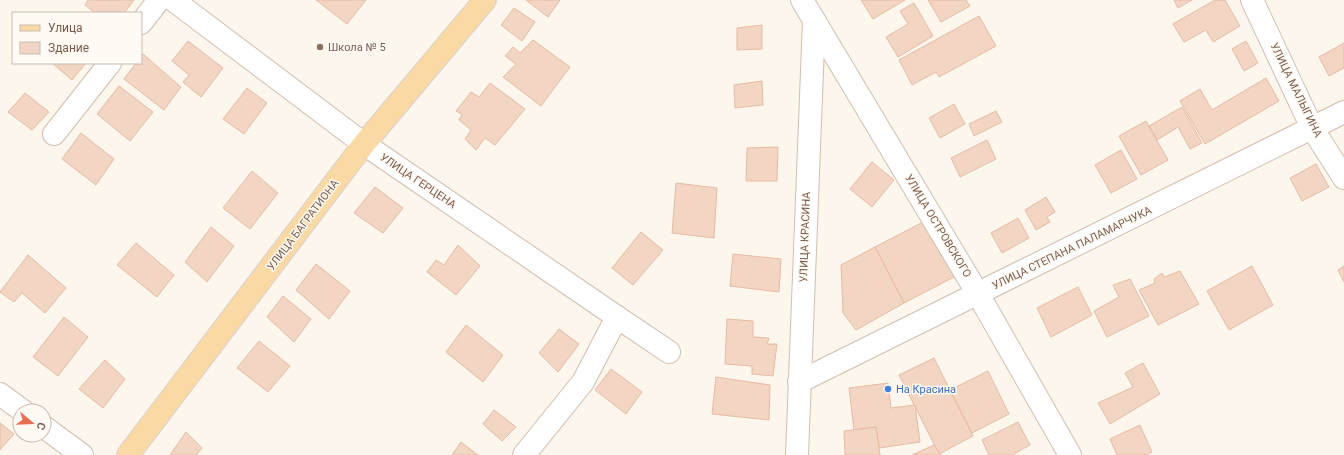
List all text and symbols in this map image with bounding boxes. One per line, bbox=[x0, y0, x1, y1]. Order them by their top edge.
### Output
legend bbox=[12, 12, 142, 64]
text: Улица bbox=[48, 21, 83, 35]
text: Здание bbox=[48, 41, 89, 55]
place label: Школа № 5 bbox=[328, 41, 386, 54]
street label: УЛИЦА МАЛЫГИНА bbox=[1267, 41, 1325, 140]
marker: Школа № 5 bbox=[315, 42, 325, 52]
street label: УЛИЦА ГЕРЦЕНА bbox=[377, 151, 459, 212]
street label: УЛИЦА ОСТРОВСКОГО bbox=[902, 172, 974, 280]
street label: УЛИЦА БАГРАТИОНА bbox=[265, 176, 342, 273]
street label: УЛИЦА КРАСИНА bbox=[797, 191, 813, 283]
street label: УЛИЦА СТЕПАНА ПАЛАМАРЧУКА bbox=[990, 203, 1155, 292]
place label: На Красина bbox=[896, 383, 956, 396]
marker: На Красина bbox=[883, 384, 893, 394]
north arrow bbox=[12, 403, 52, 443]
text: С bbox=[34, 421, 48, 432]

